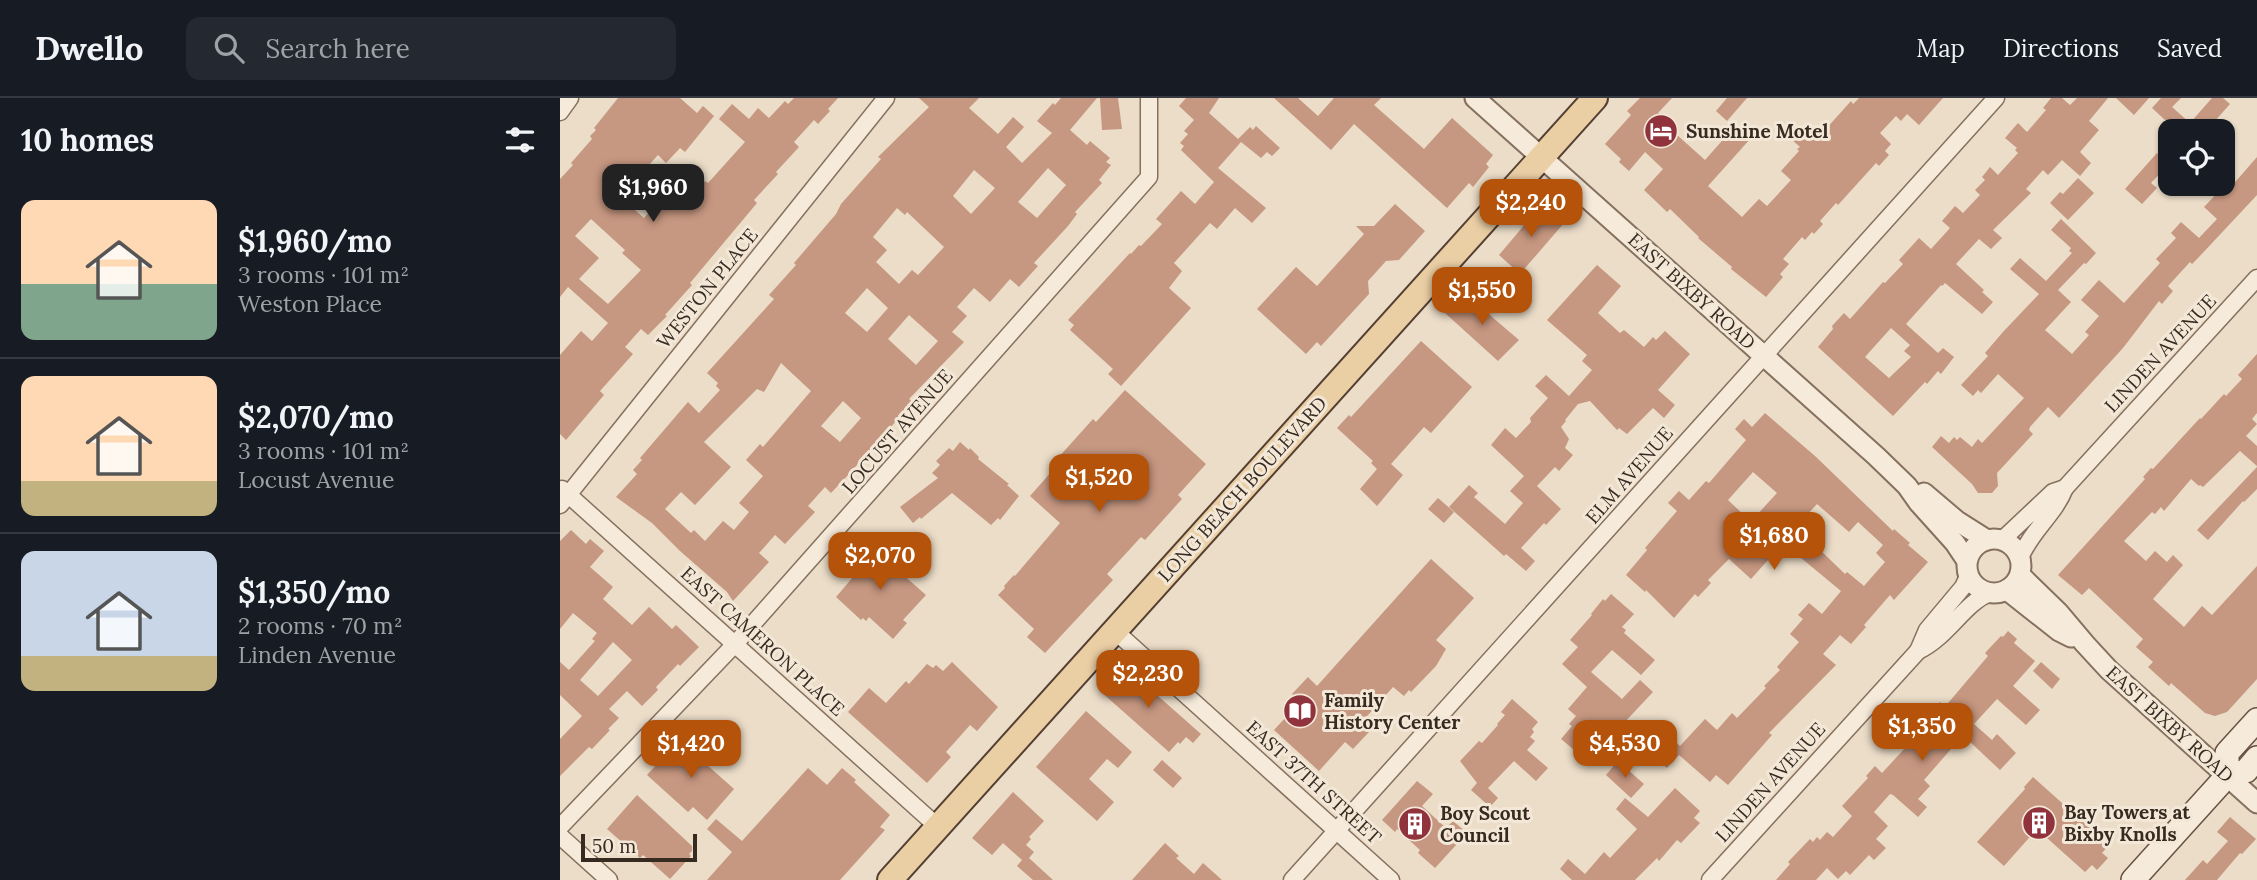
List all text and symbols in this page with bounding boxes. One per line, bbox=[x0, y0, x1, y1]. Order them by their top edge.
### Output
search box bbox=[186, 17, 676, 80]
text: Dwello bbox=[35, 27, 144, 69]
icon: search bbox=[210, 29, 248, 67]
text: Search here bbox=[266, 32, 410, 65]
text: Map bbox=[1916, 33, 1965, 64]
text: Directions bbox=[2003, 33, 2119, 64]
text: Saved bbox=[2157, 33, 2222, 64]
hotel icon: Sunshine Motel bbox=[1642, 112, 1680, 150]
place label: Sunshine Motel bbox=[1686, 119, 1828, 143]
map controls bbox=[2158, 119, 2235, 196]
button: locate bbox=[2158, 119, 2235, 196]
text: 10 homes bbox=[21, 121, 154, 159]
icon: filters bbox=[501, 121, 539, 159]
pin: $1,960 bbox=[596, 164, 710, 224]
text: $1,960 bbox=[618, 172, 688, 201]
pin: $2,240 bbox=[1474, 180, 1588, 239]
text: $2,240 bbox=[1495, 187, 1567, 216]
text: $1,960/mo bbox=[238, 222, 392, 260]
street label: WESTON PLACE bbox=[651, 223, 763, 353]
street label: EAST BIXBY ROAD bbox=[1623, 227, 1761, 355]
icon: home bbox=[77, 228, 161, 312]
text: 3 rooms · 101 m² bbox=[238, 260, 409, 289]
pin: $1,550 bbox=[1425, 268, 1539, 327]
text: $1,550 bbox=[1448, 275, 1516, 304]
text: Weston Place bbox=[238, 289, 382, 318]
street label: LINDEN AVENUE bbox=[2099, 289, 2221, 417]
street label: LOCUST AVENUE bbox=[836, 364, 958, 498]
street label: LONG BEACH BOULEVARD bbox=[1152, 391, 1332, 587]
text: $2,070/mo bbox=[238, 398, 394, 436]
icon: home bbox=[77, 404, 161, 488]
street label: ELM AVENUE bbox=[1580, 421, 1678, 529]
text: 3 rooms · 101 m² bbox=[238, 436, 409, 465]
pin: $1,520 bbox=[1042, 454, 1156, 514]
text: $1,520 bbox=[1065, 462, 1133, 491]
text: Locust Avenue bbox=[238, 465, 394, 494]
pin: $1,680 bbox=[1717, 512, 1831, 572]
text: $1,680 bbox=[1739, 520, 1809, 549]
pin: $2,070 bbox=[823, 532, 937, 592]
text: $2,070 bbox=[844, 540, 916, 569]
street label: EAST CAMERON PLACE bbox=[676, 561, 850, 721]
text: $1,350/mo bbox=[238, 573, 390, 611]
icon: home bbox=[77, 579, 161, 663]
text: 2 rooms · 70 m² bbox=[238, 611, 403, 640]
text: Linden Avenue bbox=[238, 640, 396, 669]
pin: $2,230 bbox=[1091, 650, 1205, 710]
text: $2,230 bbox=[1112, 658, 1184, 687]
street label: EAST BIXBY ROAD bbox=[2101, 660, 2239, 788]
place label: Family History Center bbox=[1324, 688, 1460, 734]
library icon: Family History Center bbox=[1281, 692, 1319, 730]
pin: $1,350 bbox=[1865, 704, 1979, 763]
text: $1,350 bbox=[1888, 711, 1956, 740]
street label: EAST 37TH STREET bbox=[1242, 715, 1386, 849]
street label: LINDEN AVENUE bbox=[1710, 717, 1830, 847]
pin: $1,420 bbox=[634, 720, 748, 780]
pin: $4,530 bbox=[1568, 720, 1682, 780]
text: $1,420 bbox=[657, 728, 725, 757]
text: $4,530 bbox=[1589, 728, 1661, 757]
place label: Bay Towers at Bixby Knolls bbox=[2064, 800, 2191, 846]
place label: Boy Scout Council bbox=[1440, 801, 1531, 847]
building icon: Bay Towers at Bixby Knolls bbox=[2020, 804, 2058, 842]
building icon: Boy Scout Council bbox=[1396, 805, 1434, 843]
scale bar bbox=[581, 831, 696, 863]
text: 50 m bbox=[592, 834, 636, 858]

